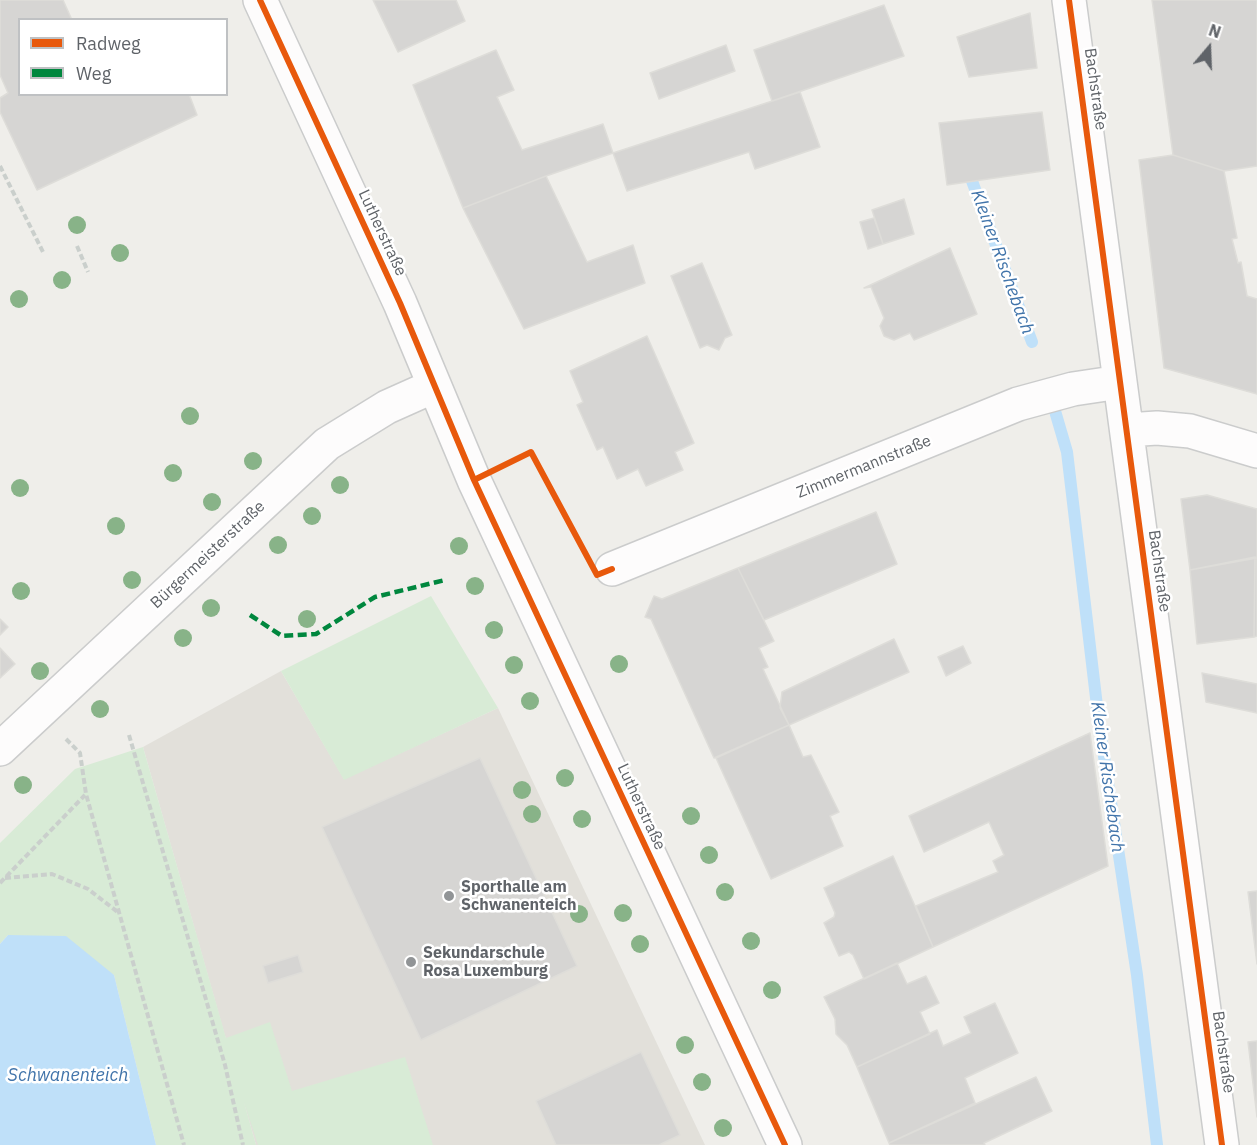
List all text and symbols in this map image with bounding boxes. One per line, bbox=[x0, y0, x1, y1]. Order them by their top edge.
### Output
legend bbox=[18, 18, 228, 96]
north arrow bbox=[1179, 18, 1239, 78]
text: N bbox=[1206, 20, 1224, 42]
text: Radweg bbox=[76, 32, 141, 55]
street label: Bachstraße bbox=[1080, 47, 1110, 131]
text: Weg bbox=[76, 62, 111, 85]
street label: Lutherstraße bbox=[354, 187, 410, 279]
water label: Kleiner Rischebach bbox=[966, 187, 1038, 337]
street label: Zimmermannstraße bbox=[794, 431, 934, 503]
street label: Bürgermeisterstraße bbox=[147, 497, 269, 613]
street label: Bachstraße bbox=[1144, 529, 1174, 613]
water label: Kleiner Rischebach bbox=[1086, 700, 1128, 854]
street label: Lutherstraße bbox=[613, 761, 669, 853]
place label: Sporthalle am Schwanenteich bbox=[461, 877, 577, 915]
marker: Sporthalle am Schwanenteich bbox=[442, 889, 456, 903]
place label: Sekundarschule Rosa Luxemburg bbox=[423, 943, 548, 981]
marker: Sekundarschule Rosa Luxemburg bbox=[404, 955, 418, 969]
street label: Bachstraße bbox=[1208, 1010, 1238, 1094]
water label: Schwanenteich bbox=[8, 1065, 128, 1087]

